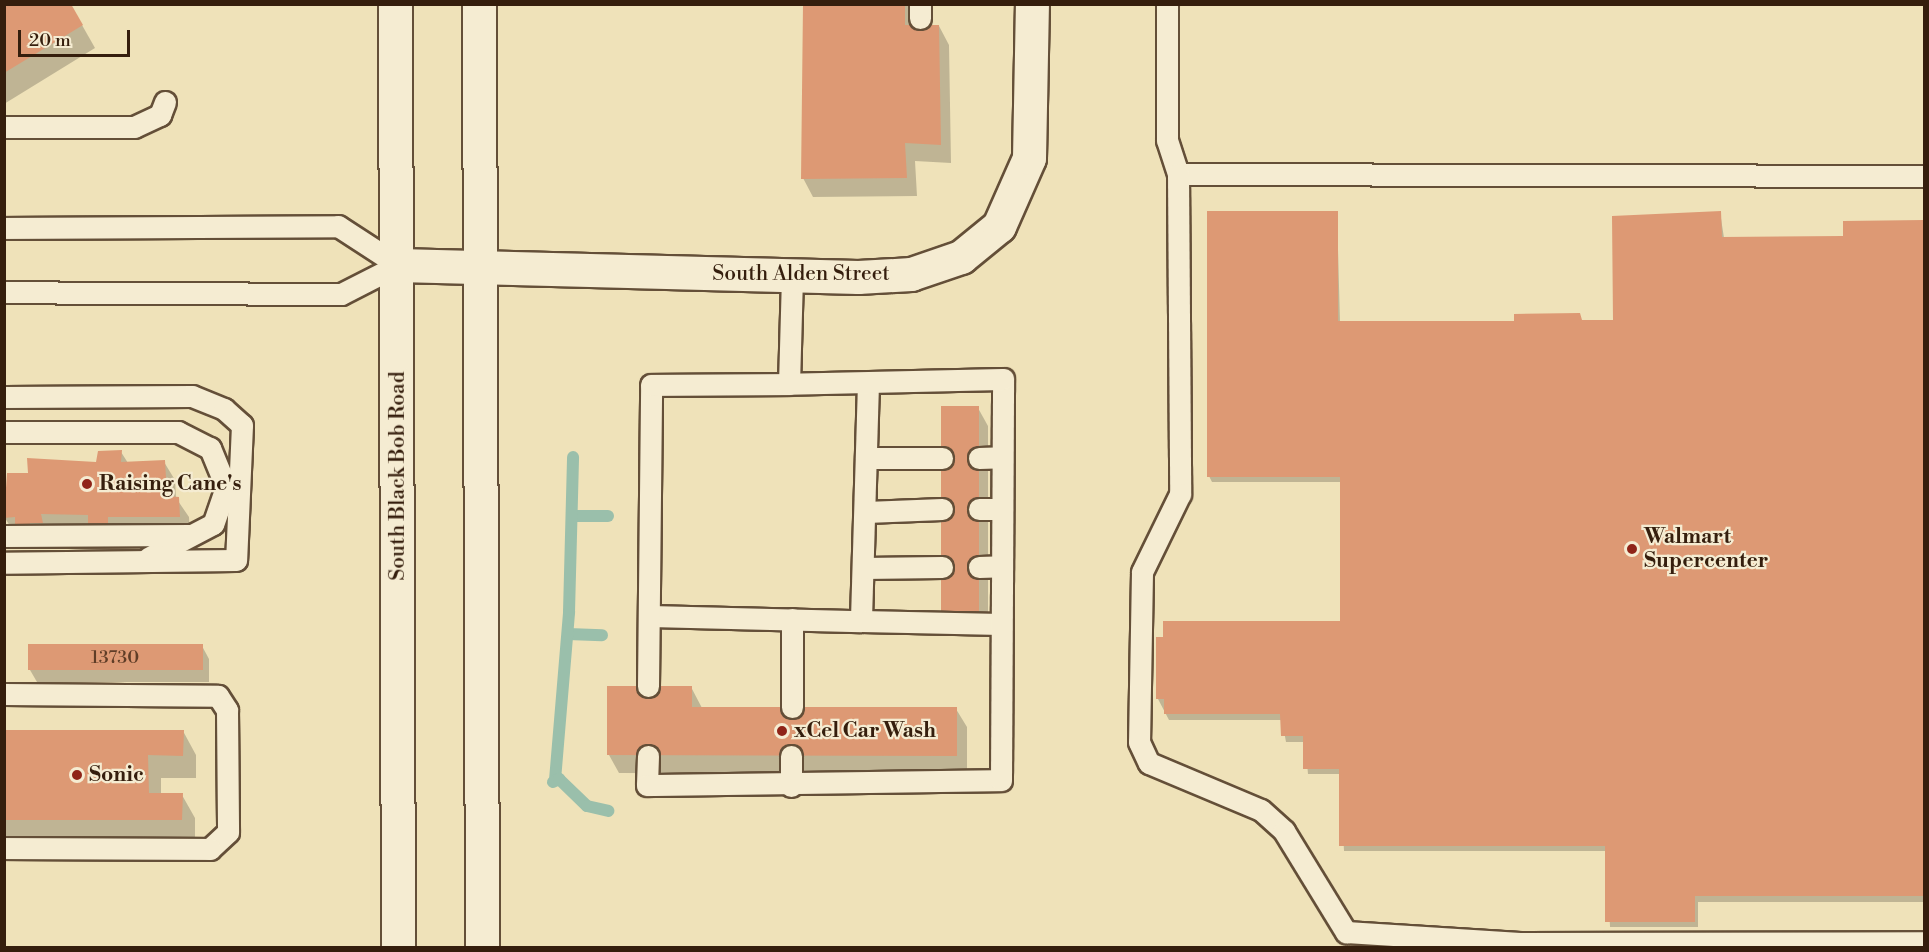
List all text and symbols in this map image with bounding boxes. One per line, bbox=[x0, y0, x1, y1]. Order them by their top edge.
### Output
scale bar bbox=[21, 18, 134, 56]
text: 20 m bbox=[29, 29, 71, 52]
street label: South Alden Street bbox=[712, 261, 890, 287]
street label: South Black Bob Road bbox=[385, 371, 411, 581]
place label: Raising Cane's bbox=[99, 471, 241, 497]
marker: Raising Cane's bbox=[80, 477, 94, 491]
place label: Walmart Supercenter bbox=[1644, 524, 1768, 574]
marker: Walmart Supercenter bbox=[1625, 542, 1639, 556]
house number: 13730 bbox=[91, 647, 139, 669]
place label: xCel Car Wash bbox=[794, 718, 936, 744]
marker: xCel Car Wash bbox=[775, 724, 789, 738]
place label: Sonic bbox=[89, 762, 144, 788]
marker: Sonic bbox=[70, 768, 84, 782]

